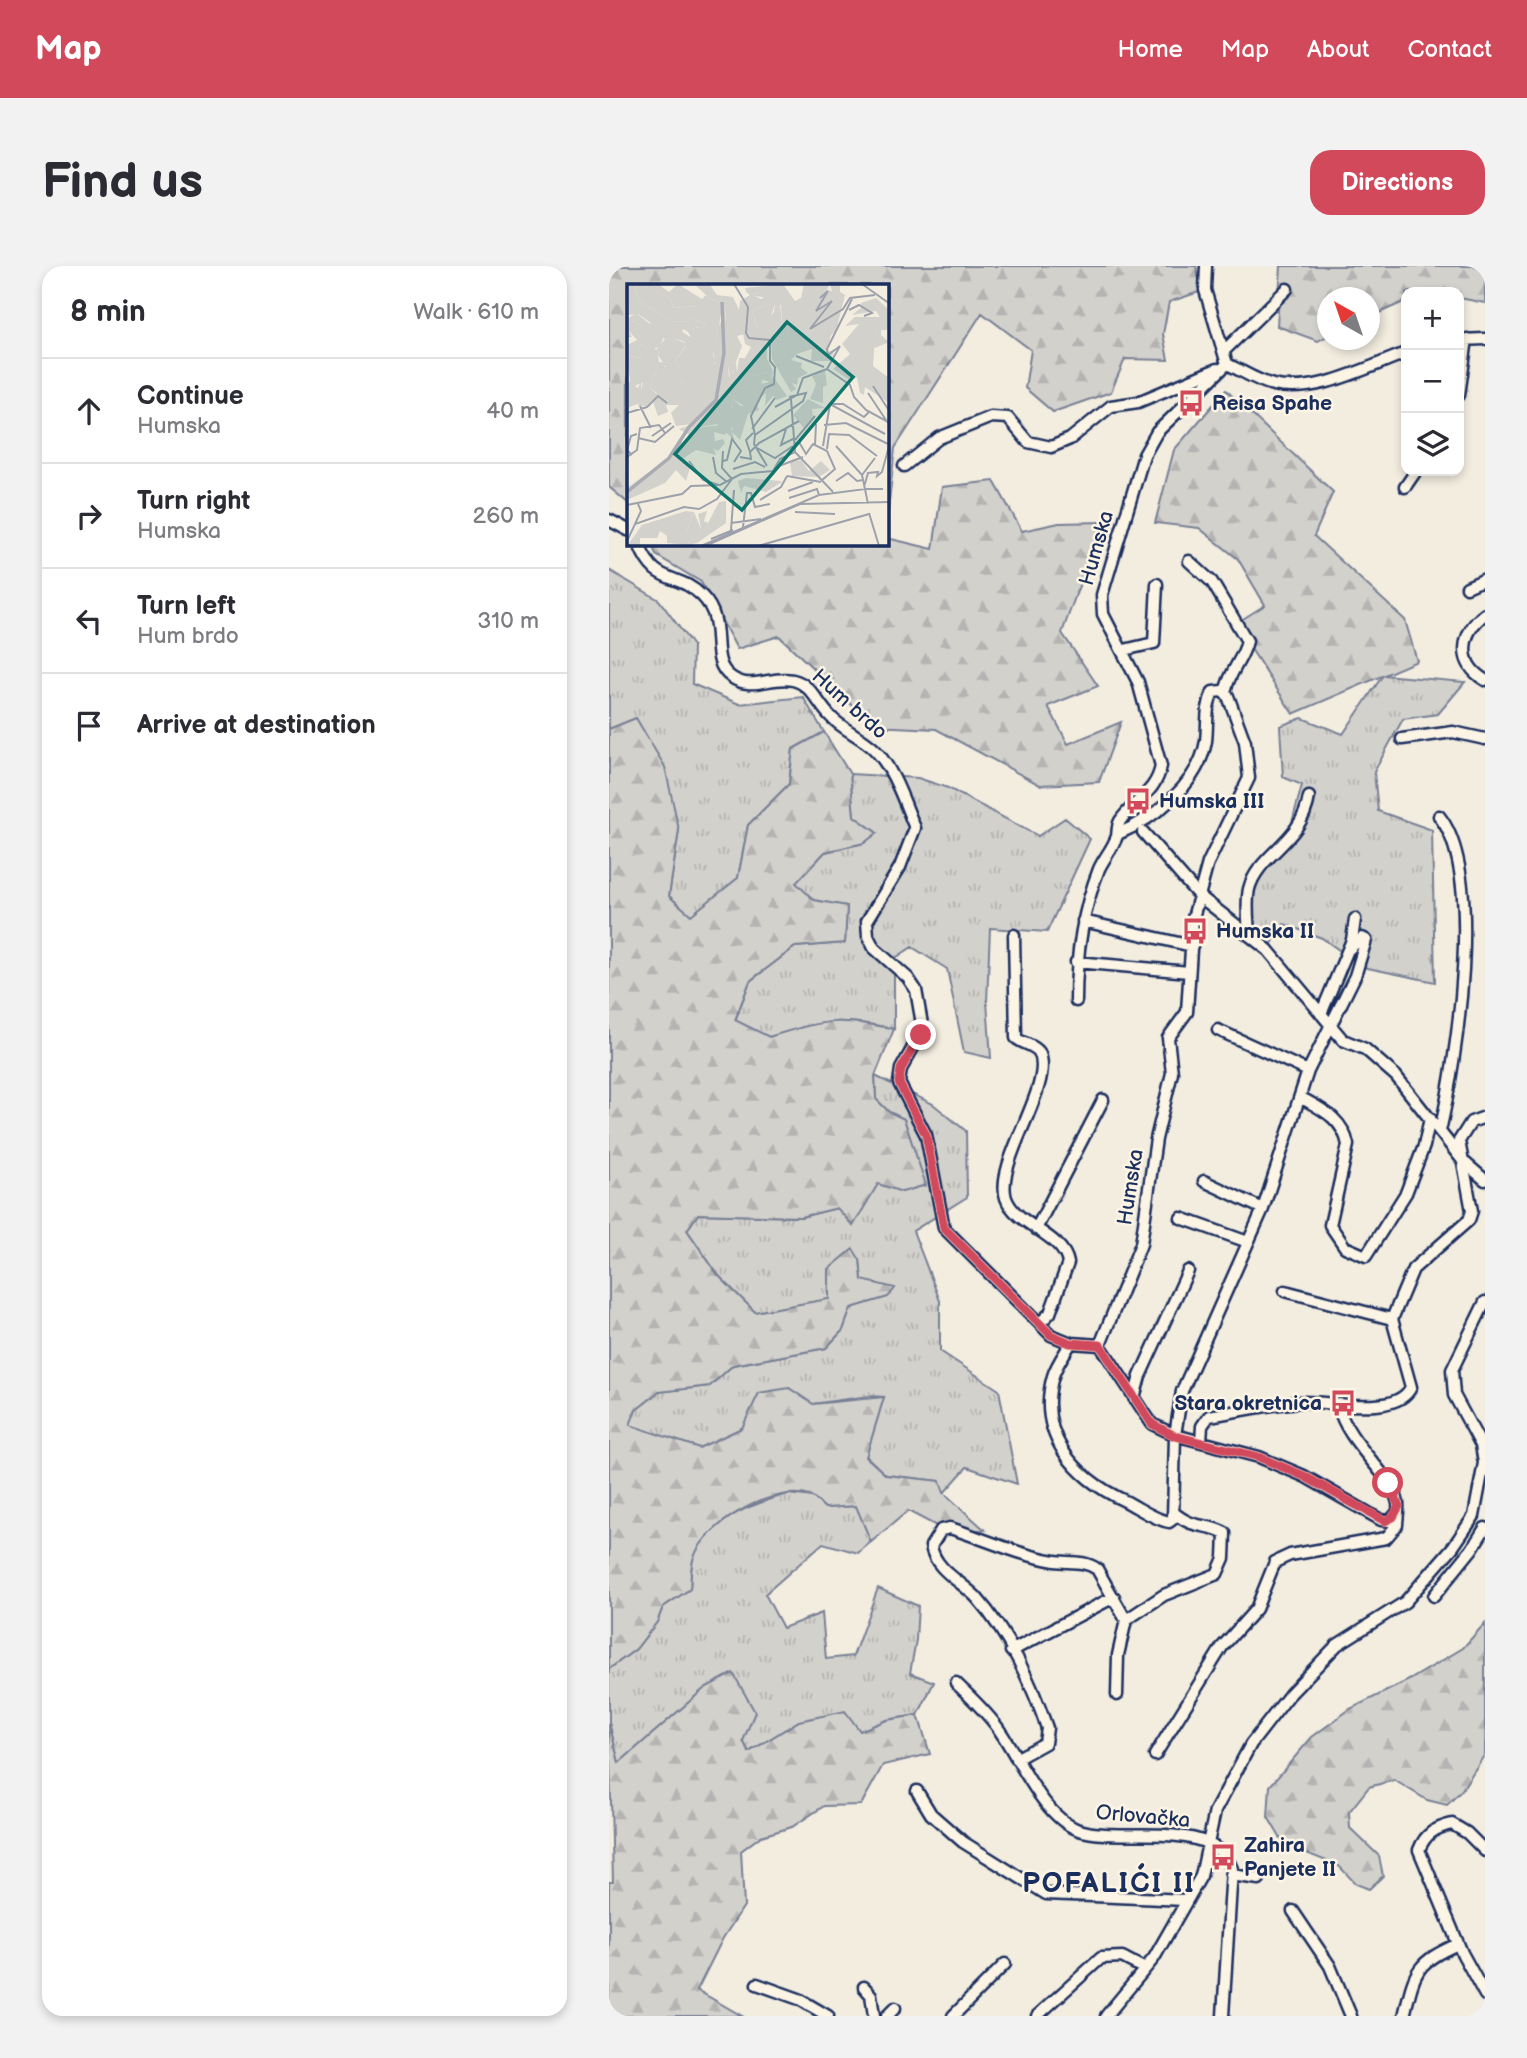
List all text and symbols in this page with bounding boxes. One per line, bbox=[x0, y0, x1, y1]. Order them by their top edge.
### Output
text: Map bbox=[35, 29, 101, 69]
text: Home bbox=[1118, 35, 1183, 64]
text: Map bbox=[1221, 35, 1269, 64]
text: About bbox=[1307, 35, 1369, 64]
text: Contact bbox=[1407, 35, 1492, 64]
button: Directions bbox=[1310, 150, 1485, 215]
text: Find us bbox=[42, 153, 203, 212]
inset map bbox=[627, 284, 889, 546]
north arrow bbox=[1317, 287, 1380, 350]
map controls bbox=[1401, 287, 1464, 476]
button: + bbox=[1401, 287, 1464, 350]
text: 8 min bbox=[70, 294, 146, 330]
text: Walk · 610 m bbox=[413, 298, 539, 326]
button: − bbox=[1401, 350, 1464, 413]
text: Continue bbox=[137, 381, 244, 412]
bus stop icon: Reisa Spahe bbox=[1176, 388, 1206, 418]
place label: Reisa Spahe bbox=[1212, 391, 1332, 416]
icon: ahead bbox=[70, 392, 108, 430]
text: 40 m bbox=[486, 397, 539, 425]
text: Humska bbox=[137, 412, 221, 440]
button: layers bbox=[1401, 413, 1464, 476]
text: Turn right bbox=[137, 486, 250, 517]
icon: right bbox=[70, 497, 108, 535]
text: 260 m bbox=[473, 502, 539, 530]
street label: Humska bbox=[1074, 508, 1119, 588]
text: Humska bbox=[137, 517, 221, 545]
text: Turn left bbox=[137, 591, 236, 622]
icon: left bbox=[70, 602, 108, 640]
text: 310 m bbox=[477, 607, 539, 635]
text: Hum brdo bbox=[137, 622, 239, 650]
street label: Hum brdo bbox=[807, 664, 893, 745]
icon: arrive bbox=[70, 707, 108, 745]
text: Arrive at destination bbox=[137, 710, 376, 741]
bus stop icon: Humska III bbox=[1123, 786, 1153, 816]
place label: Humska III bbox=[1159, 789, 1264, 814]
bus stop icon: Humska II bbox=[1180, 916, 1210, 946]
place label: Humska II bbox=[1216, 919, 1314, 944]
route end bbox=[905, 1019, 936, 1050]
street label: Humska bbox=[1112, 1147, 1149, 1227]
bus stop icon: Stara okretnica bbox=[1328, 1388, 1358, 1418]
place label: Stara okretnica bbox=[1175, 1391, 1322, 1416]
route start bbox=[1372, 1467, 1403, 1498]
street label: Orlovačka bbox=[1095, 1800, 1191, 1833]
place label: Zahira Panjete II bbox=[1244, 1833, 1336, 1882]
bus stop icon: Zahira Panjete II bbox=[1208, 1842, 1238, 1872]
district label: POFALIĆI II bbox=[1022, 1863, 1196, 1900]

